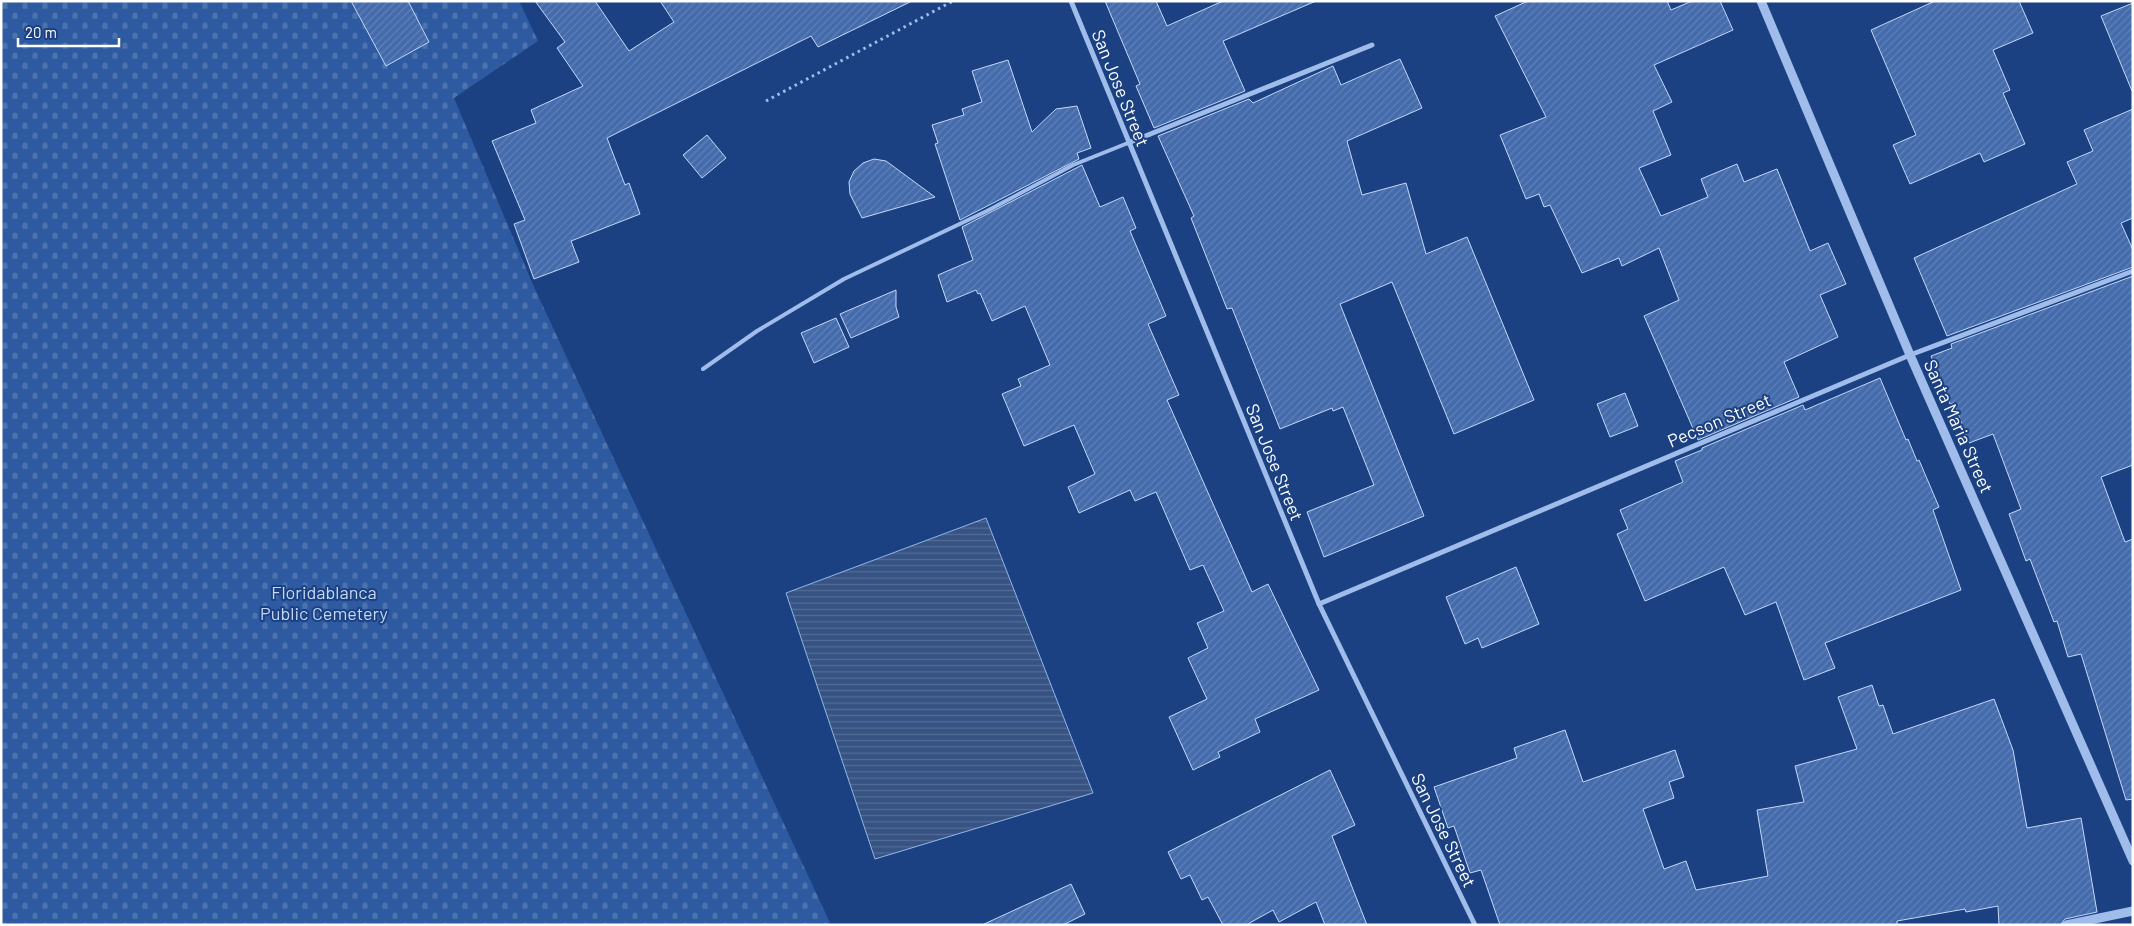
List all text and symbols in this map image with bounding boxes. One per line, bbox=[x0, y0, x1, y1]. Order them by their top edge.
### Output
scale bar bbox=[18, 15, 119, 47]
text: 20 m bbox=[25, 23, 57, 41]
street label: San Jose Street bbox=[1088, 26, 1154, 150]
street label: Santa Maria Street bbox=[1920, 356, 1998, 496]
street label: Pecson Street bbox=[1664, 388, 1774, 452]
street label: San Jose Street bbox=[1242, 400, 1308, 524]
park label: Floridablanca Public Cemetery bbox=[260, 581, 388, 624]
street label: San Jose Street bbox=[1407, 769, 1481, 891]

